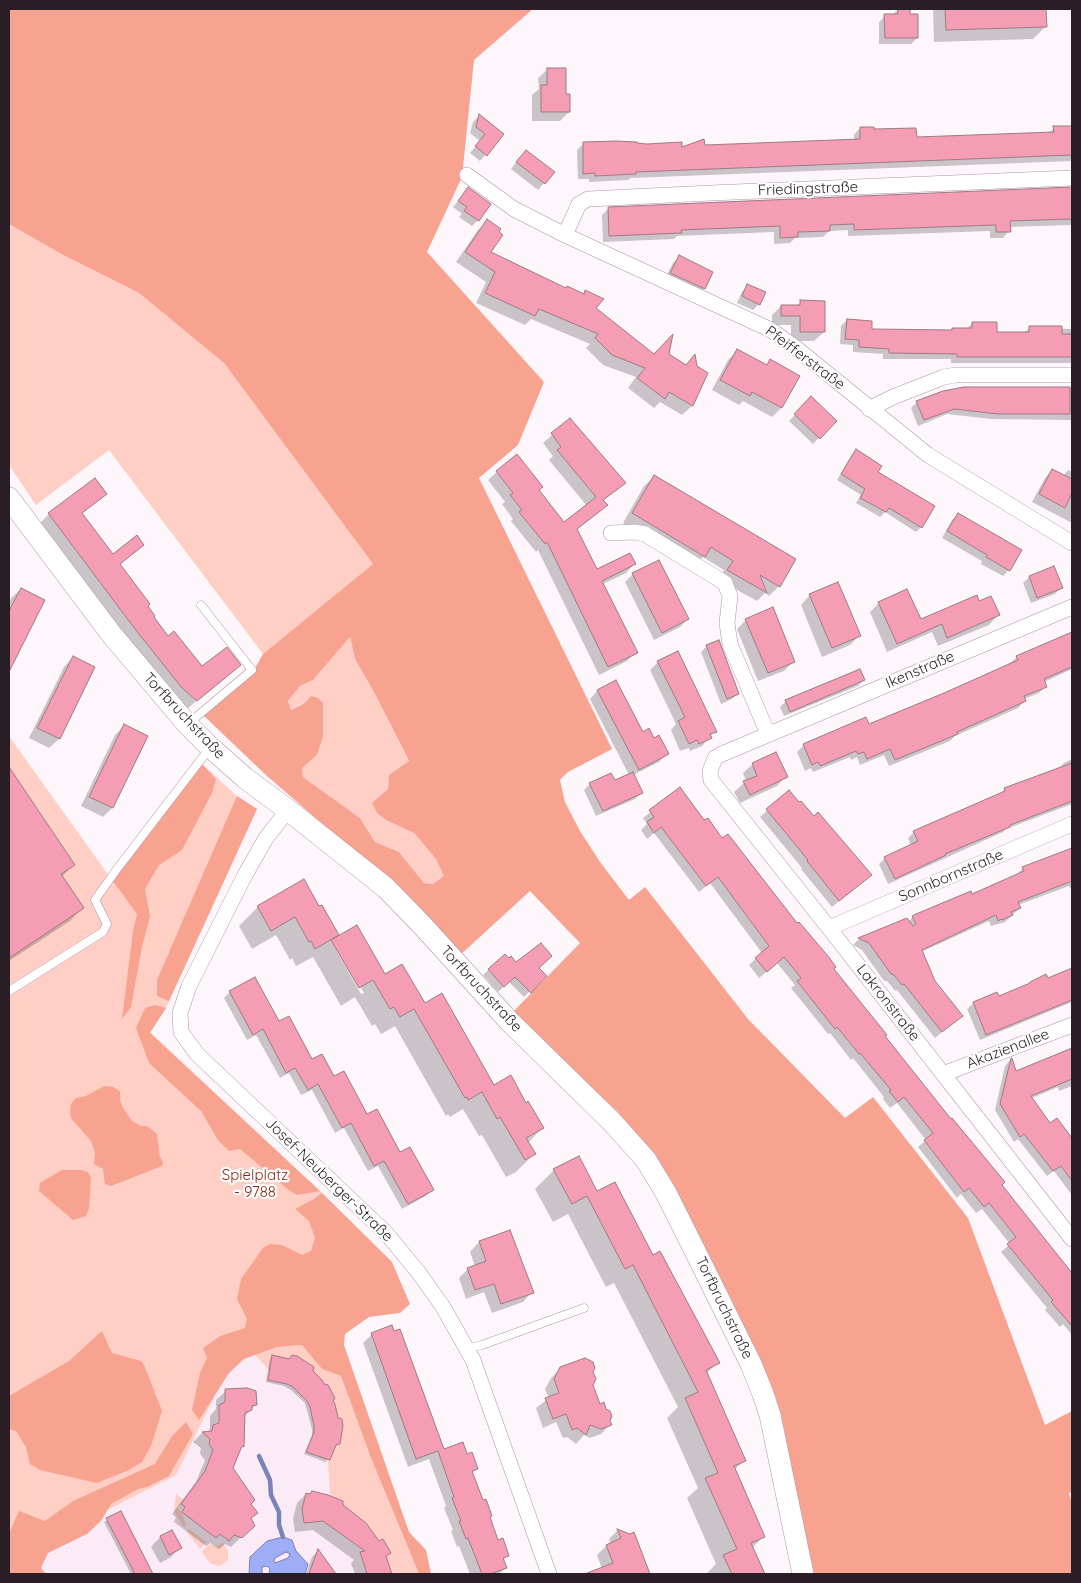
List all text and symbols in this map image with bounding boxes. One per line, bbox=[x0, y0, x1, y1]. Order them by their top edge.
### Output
street label: Friedingstraße bbox=[758, 178, 858, 200]
street label: Pfeifferstraße bbox=[762, 322, 848, 394]
street label: Ikenstraße bbox=[883, 647, 957, 693]
street label: Torfbruchstraße bbox=[139, 669, 229, 763]
street label: Sonnbornstraße bbox=[896, 846, 1006, 906]
street label: Torfbruchstraße bbox=[436, 942, 526, 1036]
street label: Lakronstraße bbox=[852, 961, 924, 1045]
street label: Akazienallee bbox=[964, 1025, 1052, 1073]
street label: Josef-Neuberger-Straße bbox=[261, 1114, 397, 1246]
park label: Spielplatz - 9788 bbox=[222, 1166, 288, 1201]
street label: Torfbruchstraße bbox=[691, 1254, 757, 1362]

